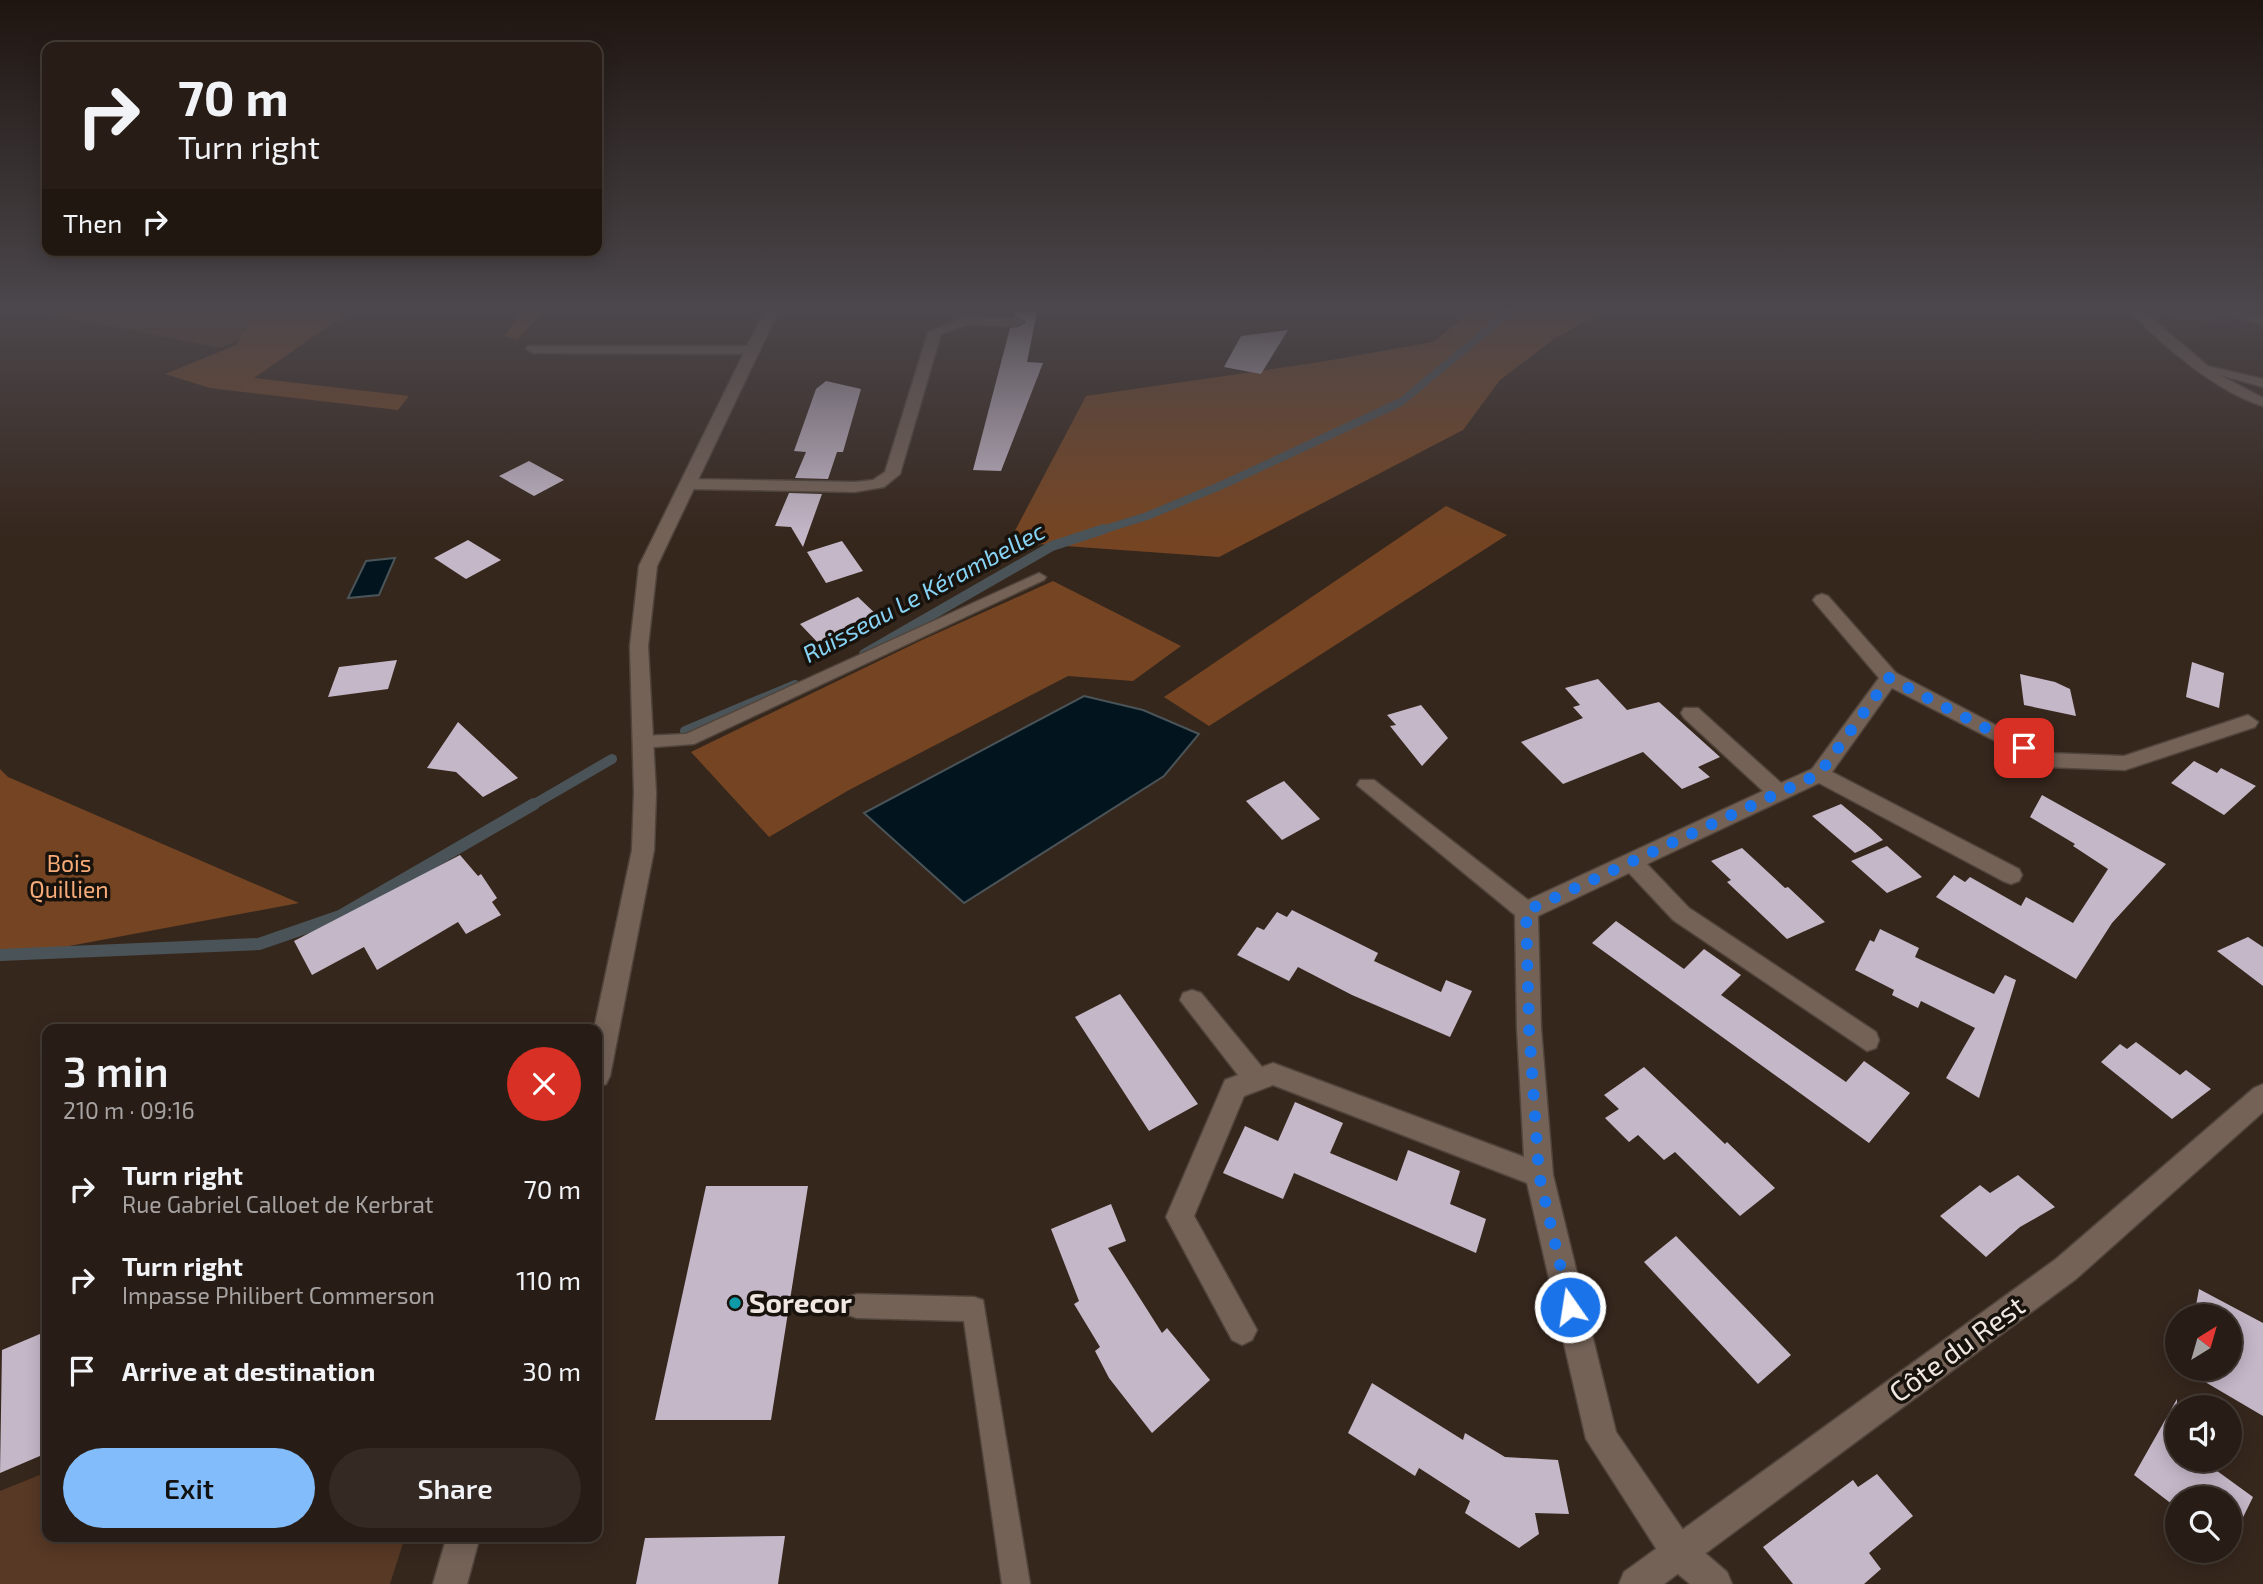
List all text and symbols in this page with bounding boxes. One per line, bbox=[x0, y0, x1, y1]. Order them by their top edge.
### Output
text: 70 m bbox=[178, 67, 289, 126]
icon: right bbox=[63, 70, 154, 161]
text: Turn right bbox=[178, 127, 320, 165]
icon: right bbox=[136, 203, 174, 241]
text: Then bbox=[63, 207, 122, 238]
water label: Ruisseau Le Kérambellec bbox=[797, 515, 1050, 668]
pin bbox=[1994, 718, 2054, 778]
icon: arrive bbox=[2005, 729, 2043, 767]
park label: Bois Quillien bbox=[29, 849, 109, 903]
text: 3 min bbox=[63, 1045, 169, 1095]
button: close bbox=[507, 1047, 581, 1121]
text: 210 m · 09:16 bbox=[63, 1096, 195, 1124]
text: Turn right bbox=[122, 1159, 243, 1190]
icon: right bbox=[63, 1170, 101, 1208]
text: 70 m bbox=[523, 1173, 581, 1204]
text: Rue Gabriel Calloet de Kerbrat bbox=[122, 1190, 434, 1218]
text: Turn right bbox=[122, 1250, 243, 1281]
icon: right bbox=[63, 1261, 101, 1299]
text: 110 m bbox=[516, 1264, 581, 1295]
position arrow bbox=[1533, 1270, 1607, 1344]
text: Impasse Philibert Commerson bbox=[122, 1281, 435, 1309]
place label: Sorecor bbox=[749, 1285, 852, 1319]
street label: Côte du Rest bbox=[1882, 1288, 2031, 1409]
marker: Sorecor bbox=[727, 1295, 743, 1311]
north arrow bbox=[2165, 1304, 2242, 1381]
map controls bbox=[2165, 1304, 2242, 1563]
icon: arrive bbox=[63, 1352, 101, 1390]
text: Arrive at destination bbox=[122, 1355, 375, 1386]
text: 30 m bbox=[522, 1355, 581, 1386]
button: sound bbox=[2165, 1395, 2242, 1472]
button: Exit bbox=[63, 1448, 315, 1528]
button: Share bbox=[329, 1448, 581, 1528]
button: search bbox=[2165, 1486, 2242, 1563]

